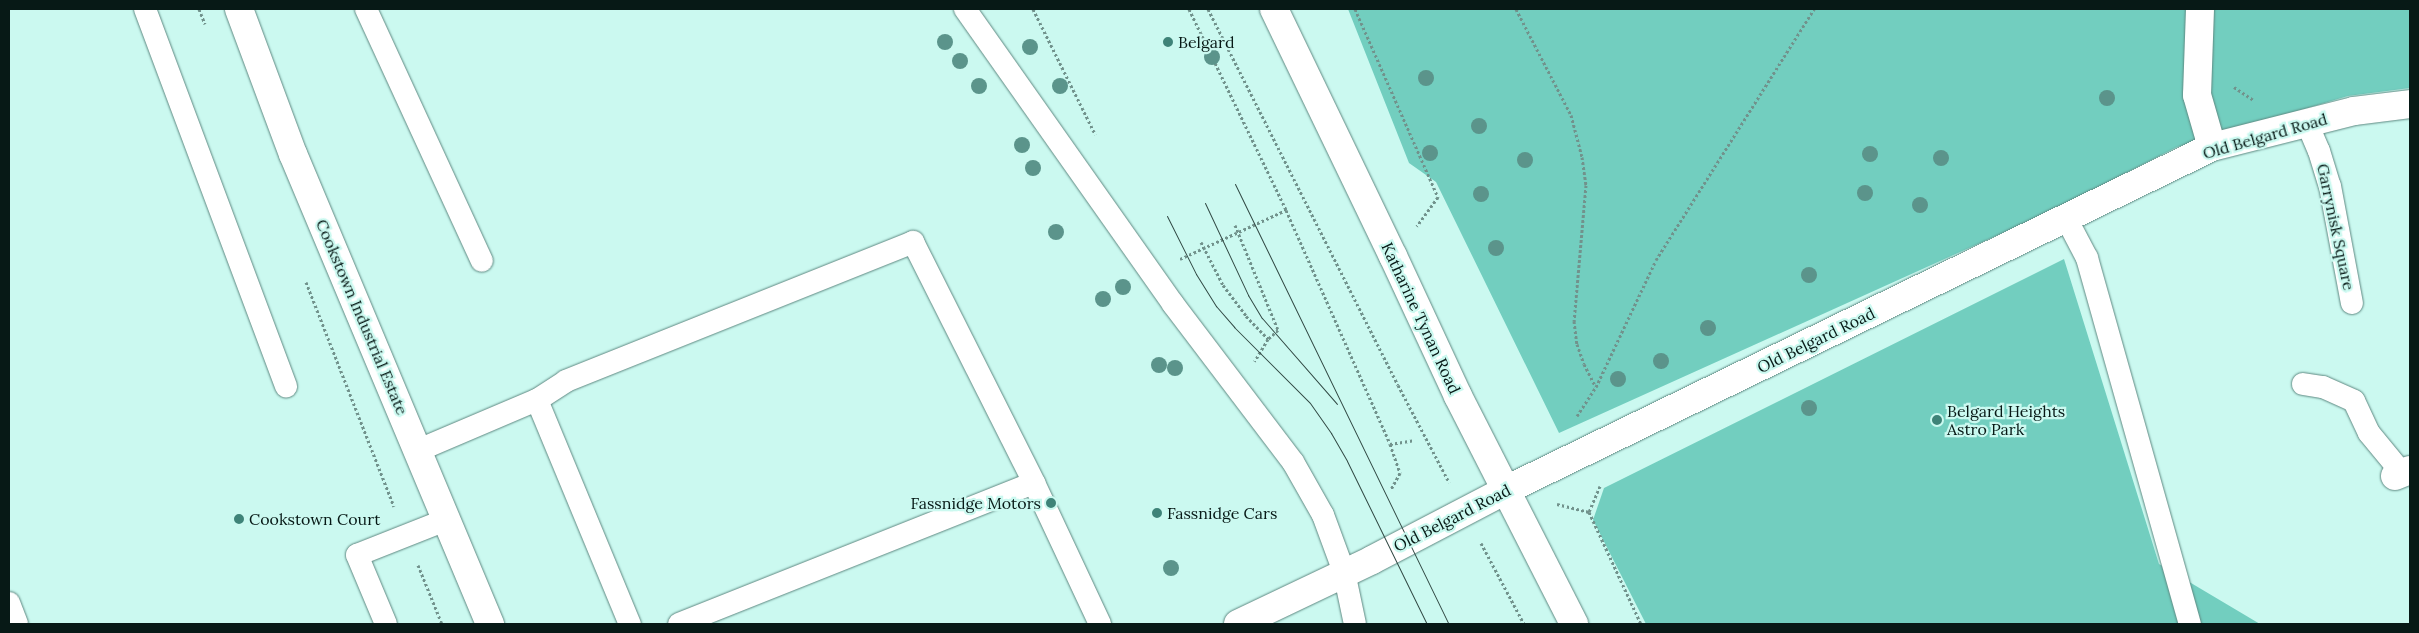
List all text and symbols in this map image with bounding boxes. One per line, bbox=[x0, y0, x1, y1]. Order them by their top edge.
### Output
place label: Belgard bbox=[1178, 32, 1234, 52]
marker: Belgard bbox=[1162, 36, 1174, 48]
street label: Old Belgard Road bbox=[2201, 109, 2329, 163]
street label: Garrynisk Square bbox=[2313, 162, 2359, 292]
street label: Cookstown Industrial Estate bbox=[312, 216, 412, 418]
street label: Katharine Tynan Road bbox=[1377, 239, 1465, 397]
street label: Old Belgard Road bbox=[1754, 303, 1878, 377]
place label: Belgard Heights Astro Park bbox=[1947, 401, 2065, 439]
marker: Belgard Heights Astro Park bbox=[1931, 414, 1943, 426]
street label: Old Belgard Road bbox=[1390, 480, 1514, 556]
place label: Fassnidge Motors bbox=[911, 493, 1041, 513]
marker: Fassnidge Motors bbox=[1045, 497, 1057, 509]
place label: Fassnidge Cars bbox=[1167, 503, 1277, 523]
marker: Fassnidge Cars bbox=[1151, 507, 1163, 519]
place label: Cookstown Court bbox=[249, 509, 380, 529]
marker: Cookstown Court bbox=[233, 513, 245, 525]

